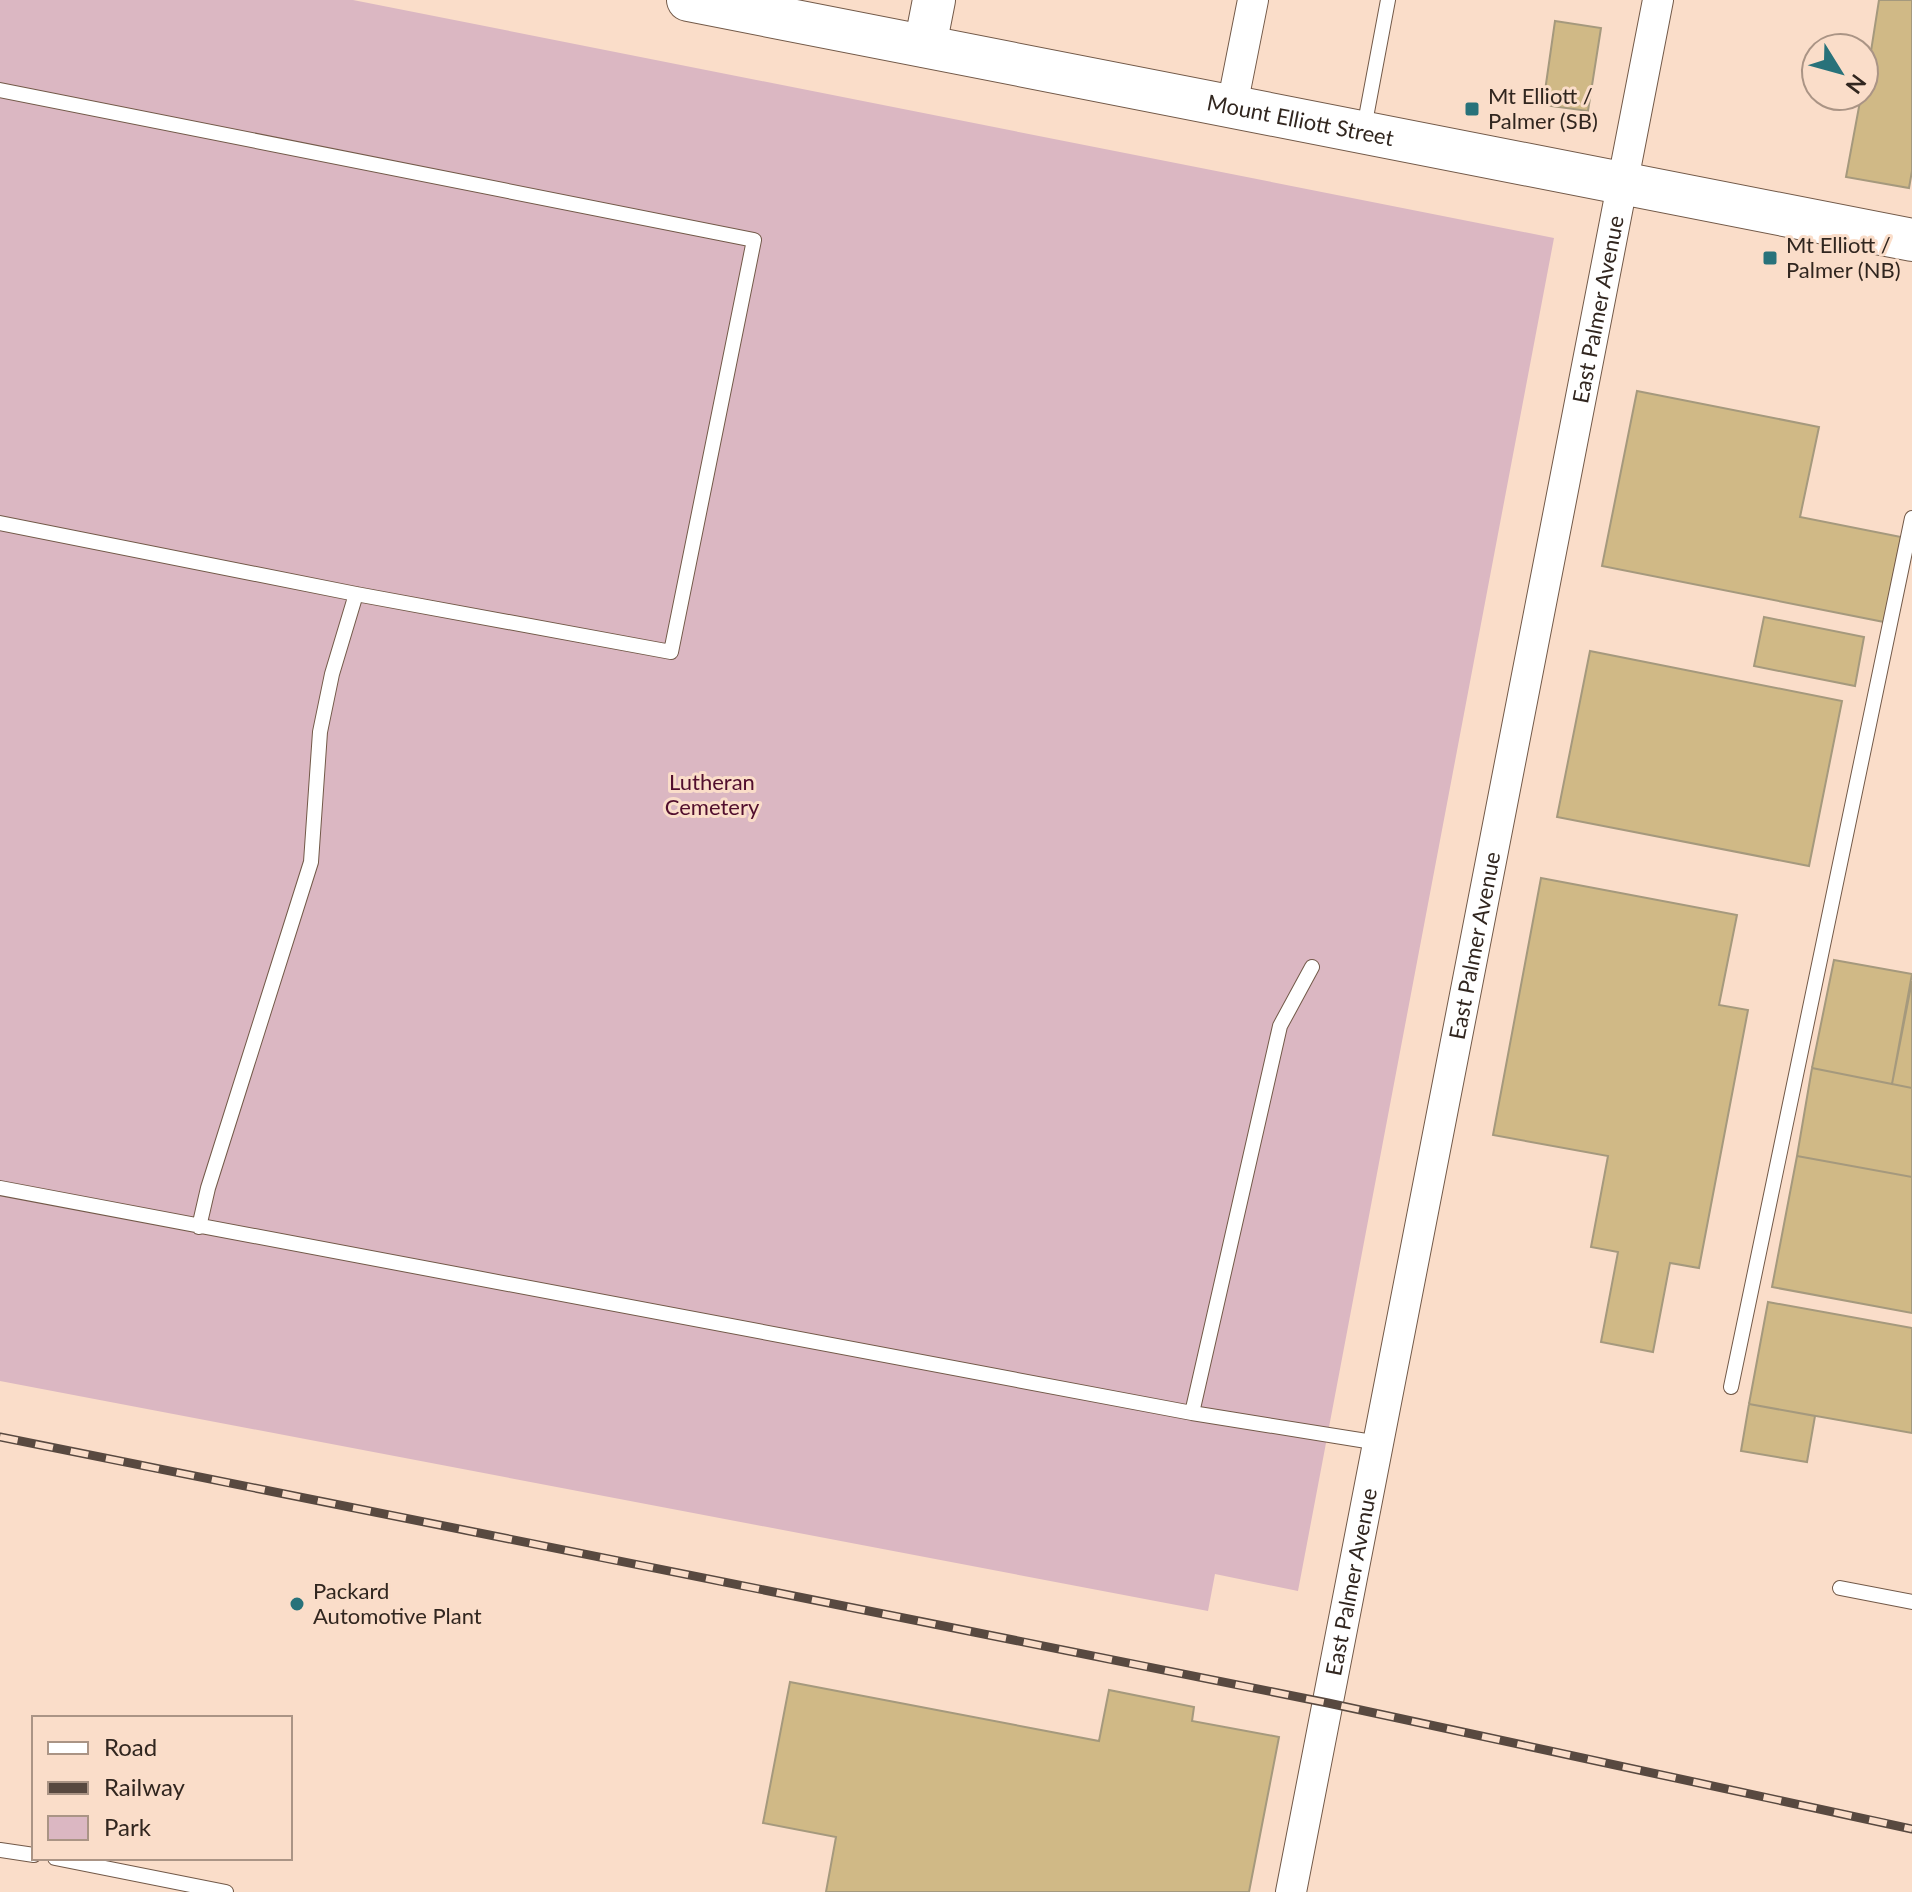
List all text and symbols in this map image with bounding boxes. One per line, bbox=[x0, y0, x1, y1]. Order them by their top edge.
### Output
north arrow bbox=[1800, 32, 1880, 112]
text: N bbox=[1840, 69, 1872, 99]
place label: Mt Elliott / Palmer (SB) bbox=[1488, 82, 1598, 134]
street label: Mount Elliott Street bbox=[1205, 88, 1396, 151]
marker: Mt Elliott / Palmer (SB) bbox=[1463, 100, 1481, 118]
street label: East Palmer Avenue bbox=[1566, 213, 1629, 406]
place label: Mt Elliott / Palmer (NB) bbox=[1786, 231, 1901, 283]
marker: Mt Elliott / Palmer (NB) bbox=[1761, 249, 1779, 267]
park label: Lutheran Cemetery bbox=[665, 768, 760, 820]
street label: East Palmer Avenue bbox=[1443, 849, 1505, 1042]
street label: East Palmer Avenue bbox=[1319, 1486, 1382, 1678]
place label: Packard Automotive Plant bbox=[313, 1577, 482, 1629]
marker: Packard Automotive Plant bbox=[288, 1595, 306, 1613]
legend bbox=[32, 1716, 292, 1860]
text: Road bbox=[104, 1732, 157, 1761]
text: Railway bbox=[104, 1772, 186, 1801]
text: Park bbox=[104, 1812, 152, 1841]

